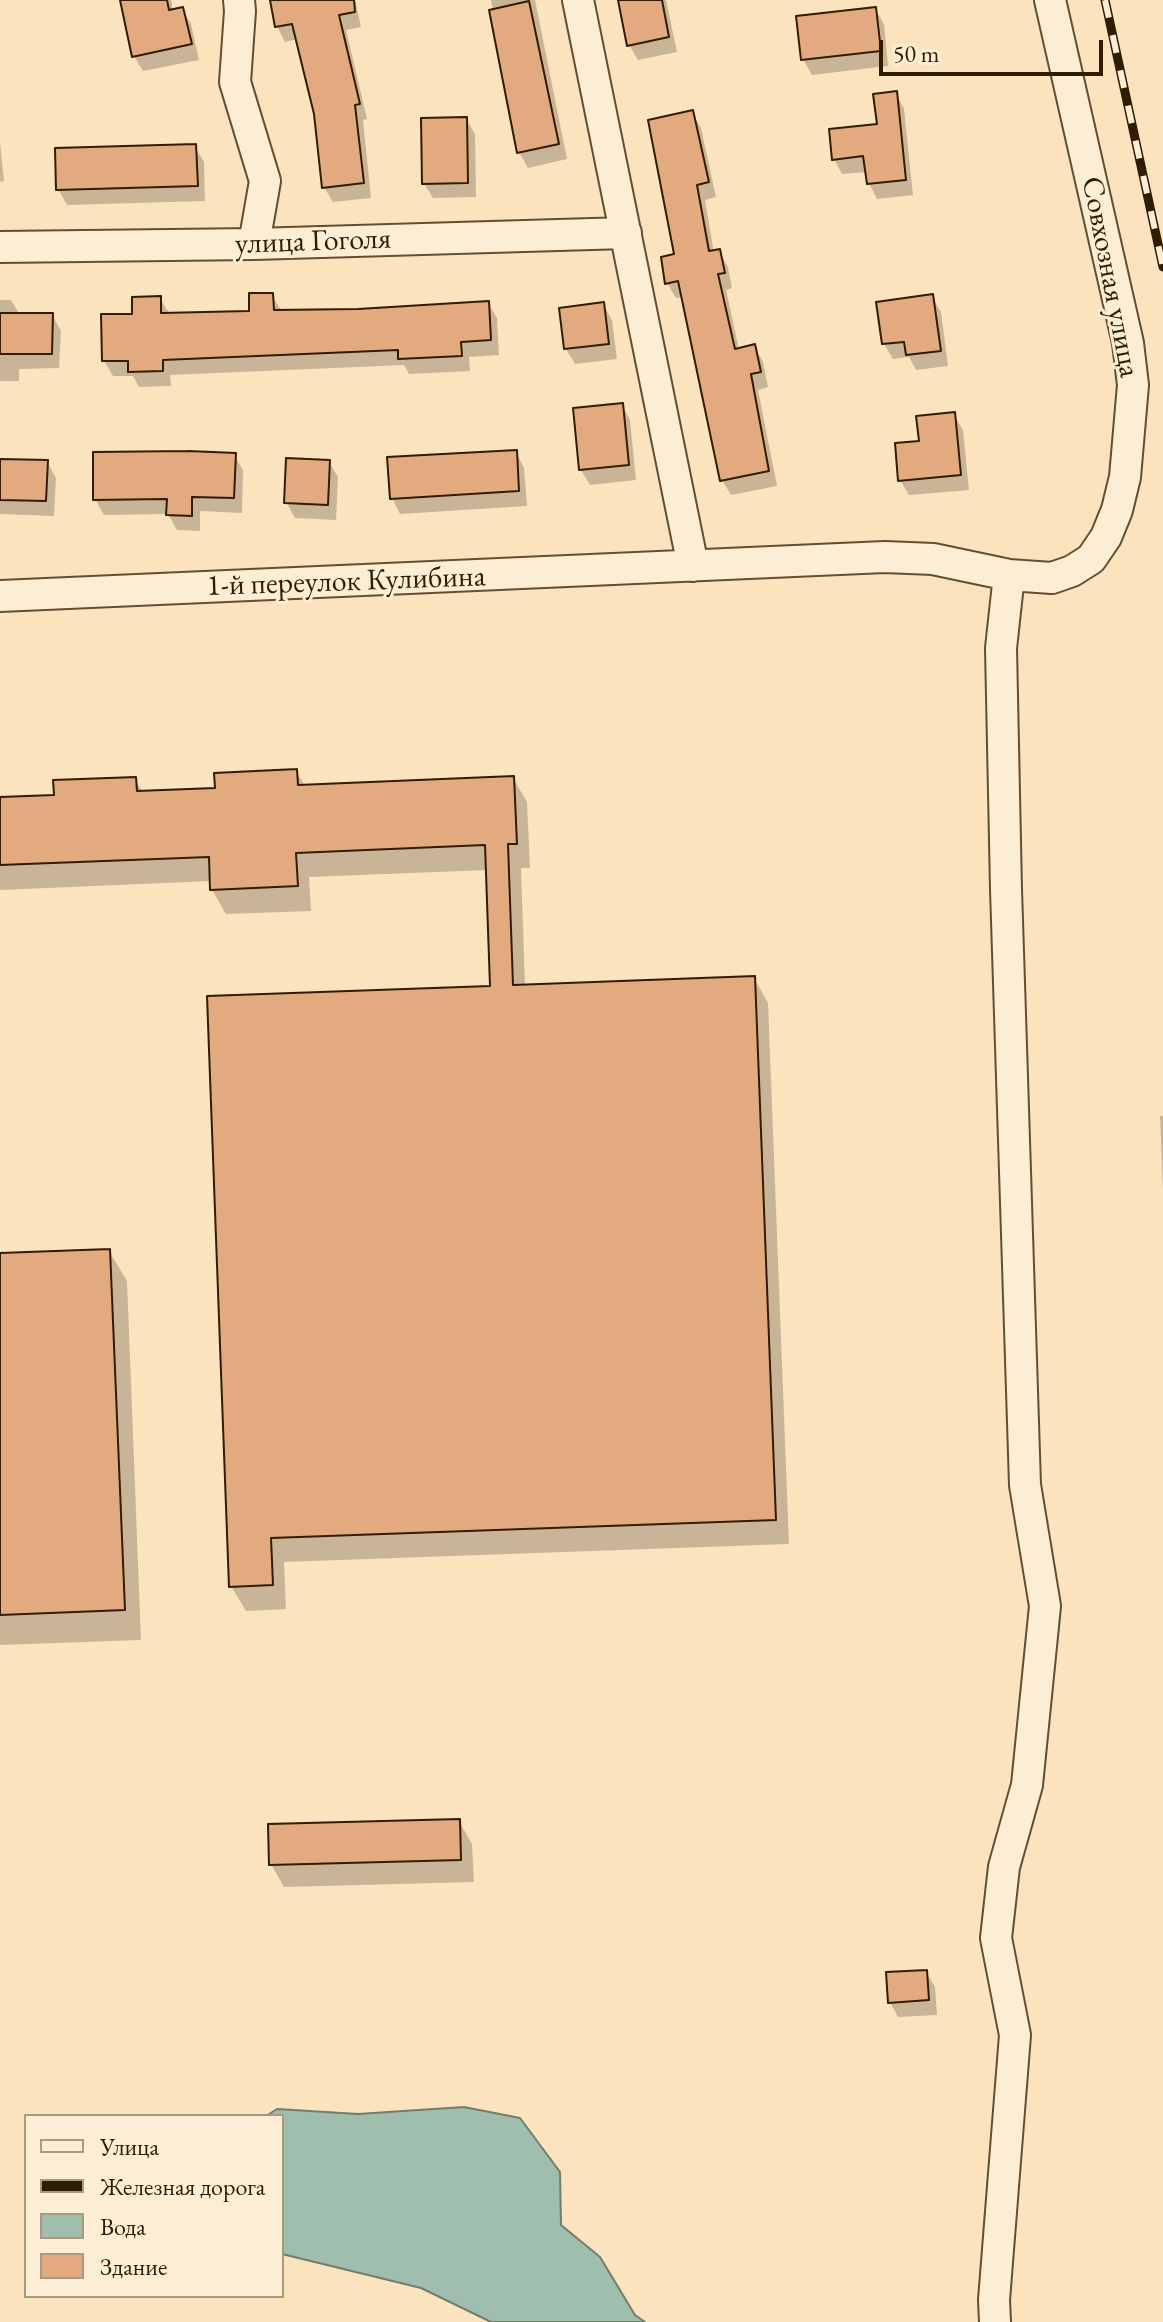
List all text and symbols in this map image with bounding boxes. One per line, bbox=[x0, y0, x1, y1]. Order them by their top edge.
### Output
scale bar bbox=[883, 24, 1107, 74]
text: 50 m bbox=[893, 38, 940, 69]
street label: Совхозная улица bbox=[1073, 174, 1147, 380]
street label: улица Гоголя bbox=[234, 221, 392, 263]
street label: 1-й переулок Кулибина bbox=[206, 559, 486, 605]
legend bbox=[24, 2114, 284, 2298]
text: Улица bbox=[100, 2131, 159, 2162]
text: Железная дорога bbox=[100, 2171, 265, 2202]
text: Вода bbox=[100, 2211, 146, 2242]
text: Здание bbox=[100, 2251, 167, 2282]

